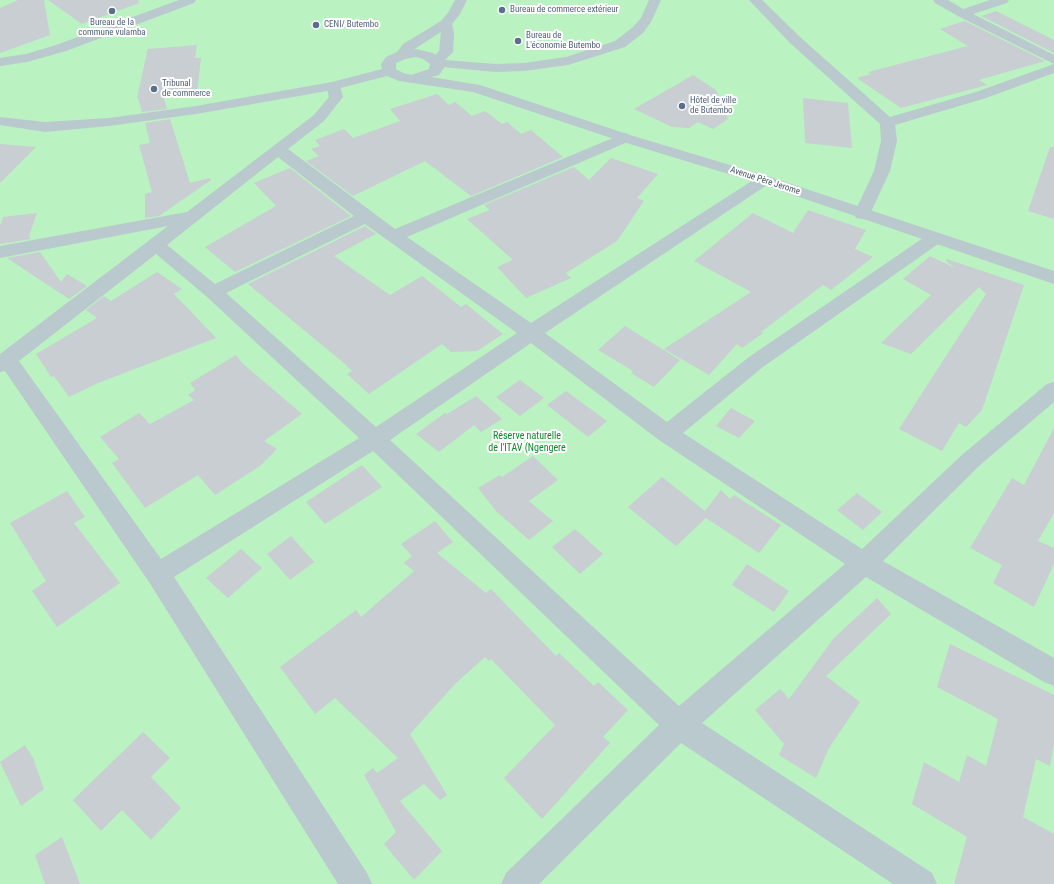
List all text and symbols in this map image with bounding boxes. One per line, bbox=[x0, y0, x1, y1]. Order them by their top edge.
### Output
marker: Bureau de commerce extérieur bbox=[497, 5, 507, 15]
place label: Bureau de commerce extérieur bbox=[510, 5, 618, 15]
marker: Bureau de la commune vulamba bbox=[107, 6, 117, 16]
place label: Bureau de la commune vulamba bbox=[78, 18, 146, 39]
marker: CENI/ Butembo bbox=[311, 20, 321, 30]
place label: CENI/ Butembo bbox=[324, 20, 379, 30]
place label: Bureau de L'économie Butembo bbox=[526, 31, 600, 52]
marker: Bureau de L'économie Butembo bbox=[513, 36, 523, 46]
place label: Tribunal de commerce bbox=[162, 79, 210, 100]
marker: Tribunal de commerce bbox=[149, 84, 159, 94]
place label: Hôtel de ville de Butembo bbox=[690, 96, 736, 117]
marker: Hôtel de ville de Butembo bbox=[677, 101, 687, 111]
street label: Avenue Père Jerome bbox=[729, 165, 801, 197]
park label: Réserve naturelle de l'ITAV (Ngengere bbox=[488, 430, 566, 454]

